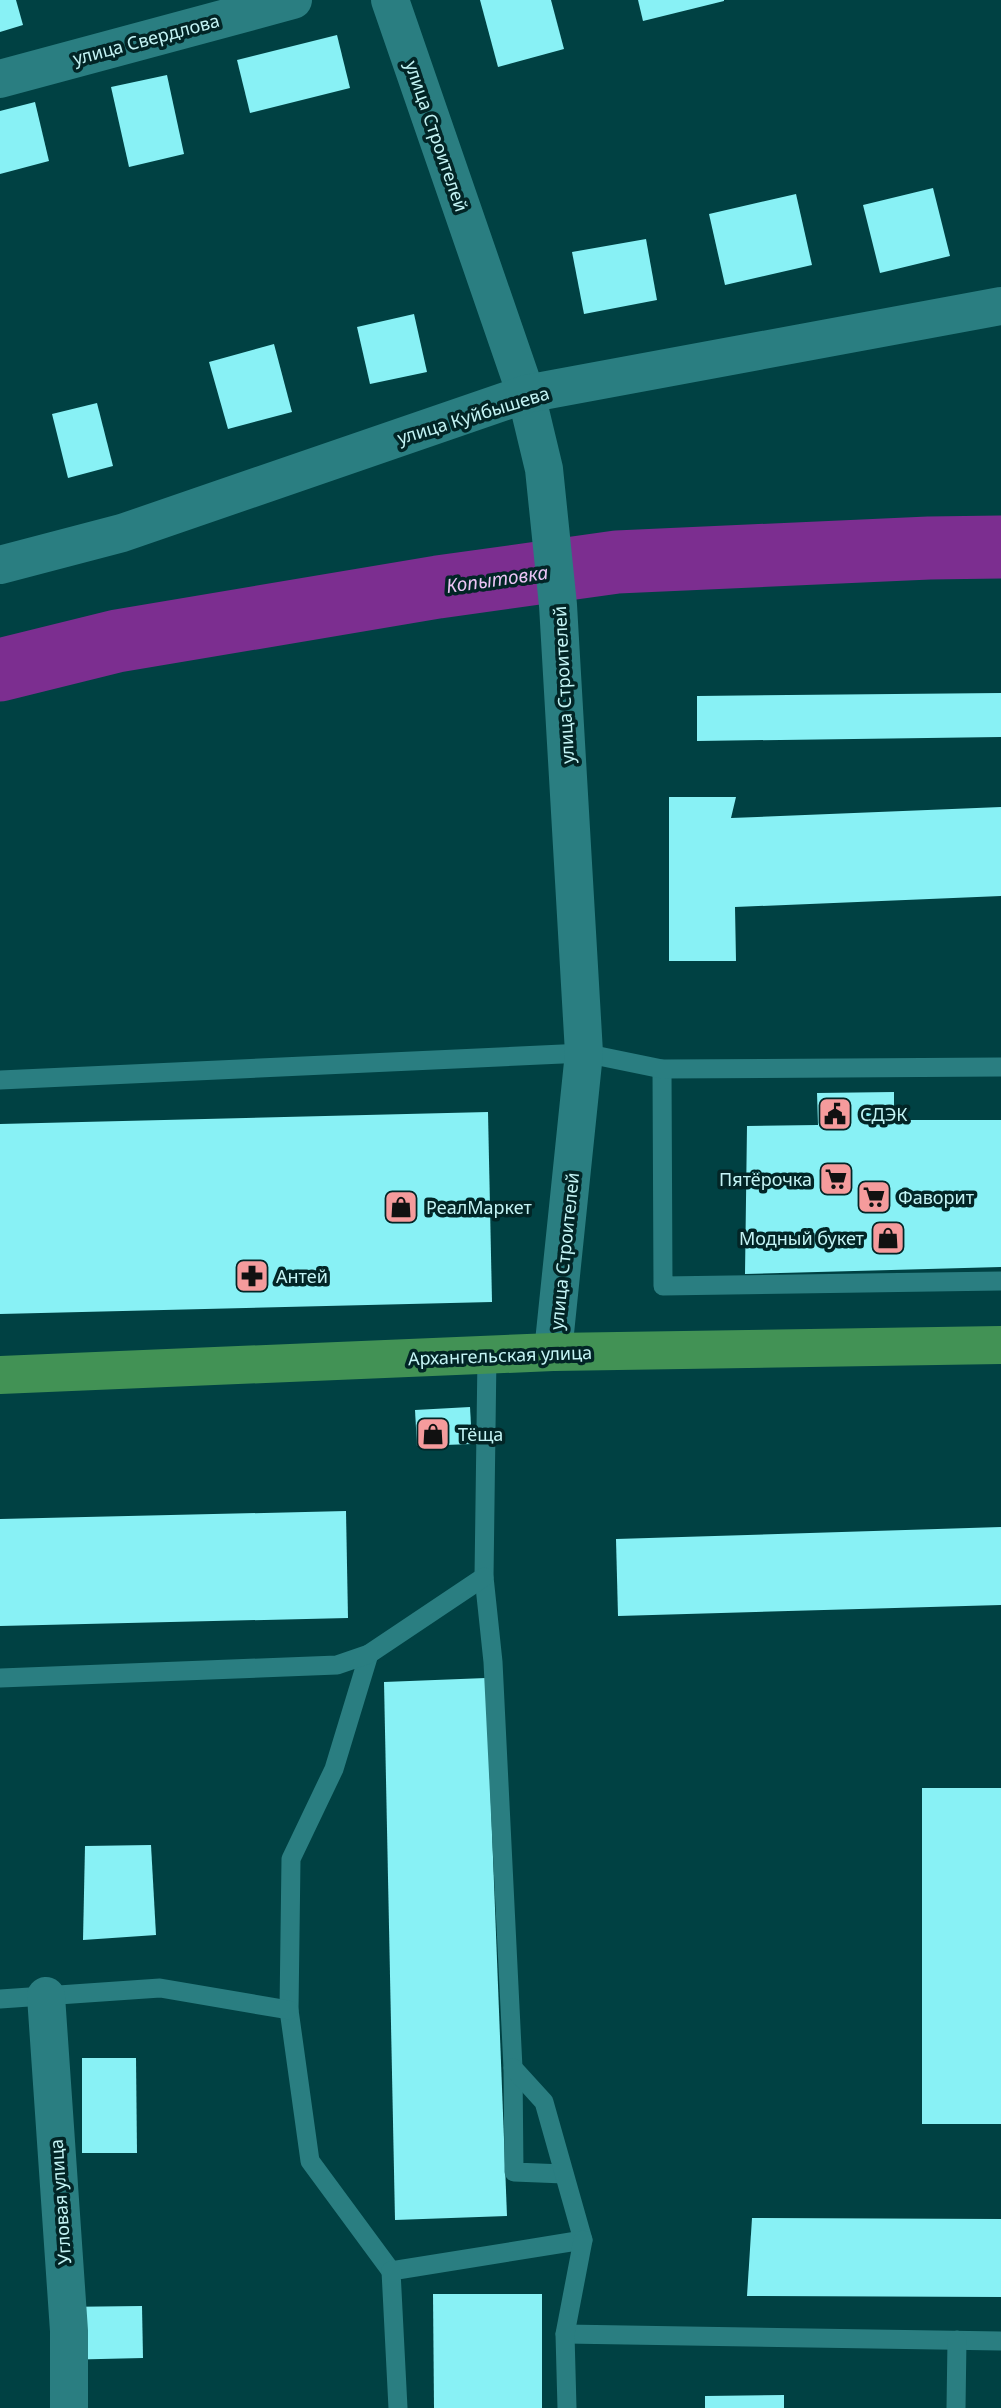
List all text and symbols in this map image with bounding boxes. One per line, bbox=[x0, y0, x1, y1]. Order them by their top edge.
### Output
street label: улица Свердлова bbox=[70, 8, 222, 70]
street label: улица Строителей bbox=[400, 57, 474, 215]
street label: улица Куйбышева bbox=[394, 380, 552, 450]
water label: Копытовка bbox=[444, 559, 550, 599]
street label: улица Строителей bbox=[547, 605, 579, 765]
public building icon: СДЭК bbox=[816, 1095, 854, 1133]
place label: СДЭК bbox=[860, 1102, 908, 1126]
supermarket icon: Пятёрочка bbox=[817, 1160, 855, 1198]
place label: Пятёрочка bbox=[719, 1167, 812, 1191]
street label: улица Строителей bbox=[544, 1171, 584, 1331]
supermarket icon: Фаворит bbox=[855, 1178, 893, 1216]
place label: Фаворит bbox=[898, 1185, 975, 1209]
shop icon: РеалМаркет bbox=[382, 1188, 420, 1226]
place label: РеалМаркет bbox=[426, 1195, 532, 1219]
shop icon: Модный букет bbox=[869, 1219, 907, 1257]
place label: Модный букет bbox=[739, 1226, 865, 1250]
pharmacy icon: Антей bbox=[233, 1257, 271, 1295]
place label: Антей bbox=[276, 1264, 328, 1288]
street label: Архангельская улица bbox=[408, 1340, 592, 1370]
shop icon: Тёща bbox=[414, 1415, 452, 1453]
place label: Тёща bbox=[458, 1422, 503, 1446]
street label: Угловая улица bbox=[44, 2138, 76, 2266]

